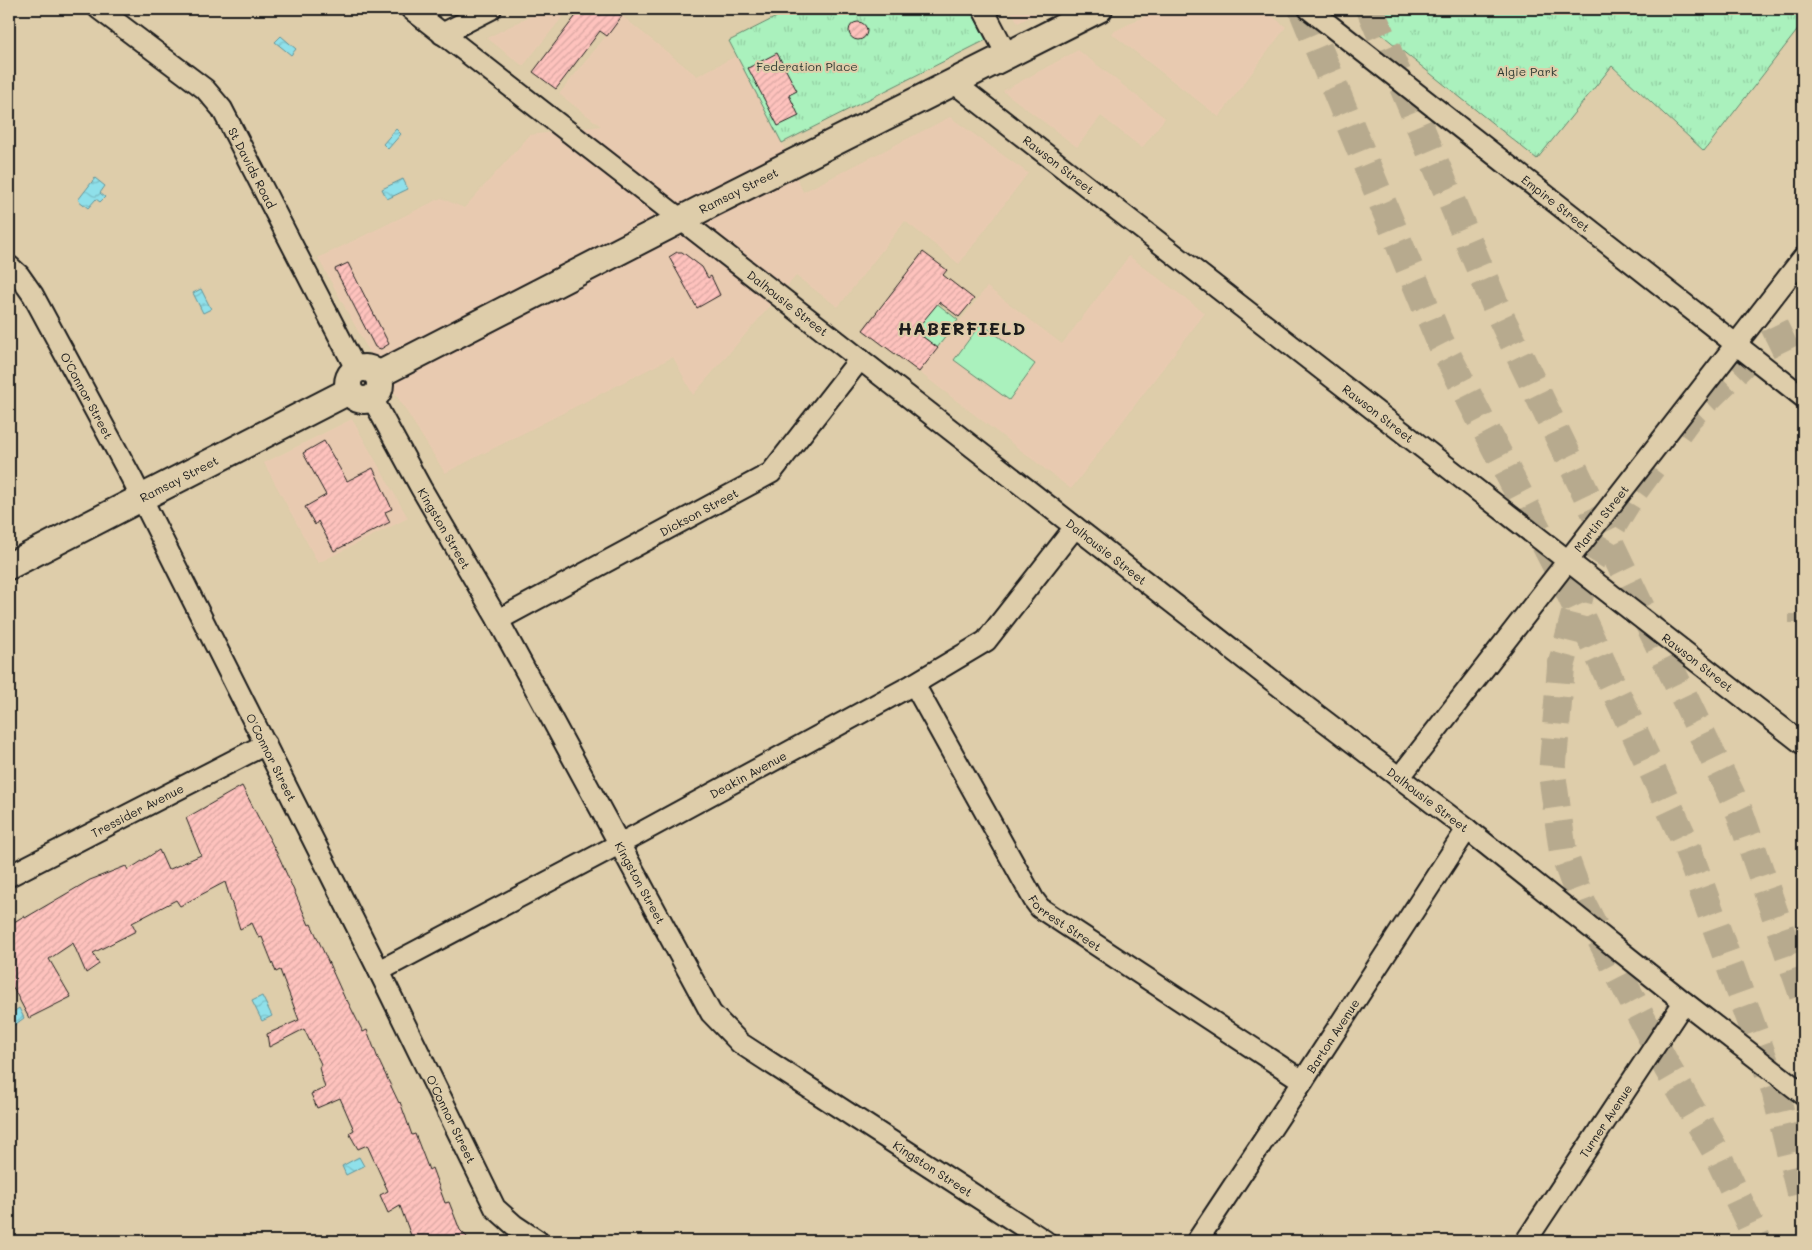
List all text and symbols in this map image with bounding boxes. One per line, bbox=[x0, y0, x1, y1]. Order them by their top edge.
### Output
park label: Federation Place bbox=[756, 58, 858, 74]
park label: Algie Park bbox=[1497, 63, 1557, 79]
street label: St Davids Road bbox=[225, 124, 280, 211]
street label: Rawson Street bbox=[1020, 132, 1098, 197]
street label: Ramsay Street bbox=[696, 164, 781, 217]
street label: Empire Street bbox=[1518, 171, 1594, 235]
street label: Dalhousie Street bbox=[744, 266, 832, 339]
district label: HABERFIELD bbox=[898, 316, 1026, 340]
street label: O'Connor Street bbox=[57, 349, 117, 442]
street label: Rawson Street bbox=[1339, 380, 1417, 446]
street label: Ramsay Street bbox=[137, 452, 221, 505]
street label: Martin Street bbox=[1570, 481, 1632, 555]
street label: Dickson Street bbox=[657, 484, 741, 540]
street label: Kingston Street bbox=[414, 485, 474, 572]
street label: Dalhousie Street bbox=[1063, 515, 1150, 588]
street label: Rawson Street bbox=[1659, 629, 1737, 695]
street label: O'Connor Street bbox=[243, 710, 300, 804]
street label: Deakin Avenue bbox=[707, 747, 789, 802]
street label: Dalhousie Street bbox=[1384, 763, 1472, 835]
street label: Tressider Avenue bbox=[88, 780, 186, 841]
street label: Kingston Street bbox=[611, 839, 669, 927]
street label: Forrest Street bbox=[1025, 892, 1105, 954]
street label: Barton Avenue bbox=[1302, 996, 1363, 1076]
street label: O'Connor Street bbox=[423, 1072, 480, 1166]
street label: Turner Avenue bbox=[1575, 1081, 1635, 1161]
street label: Kingston Street bbox=[890, 1137, 976, 1200]

